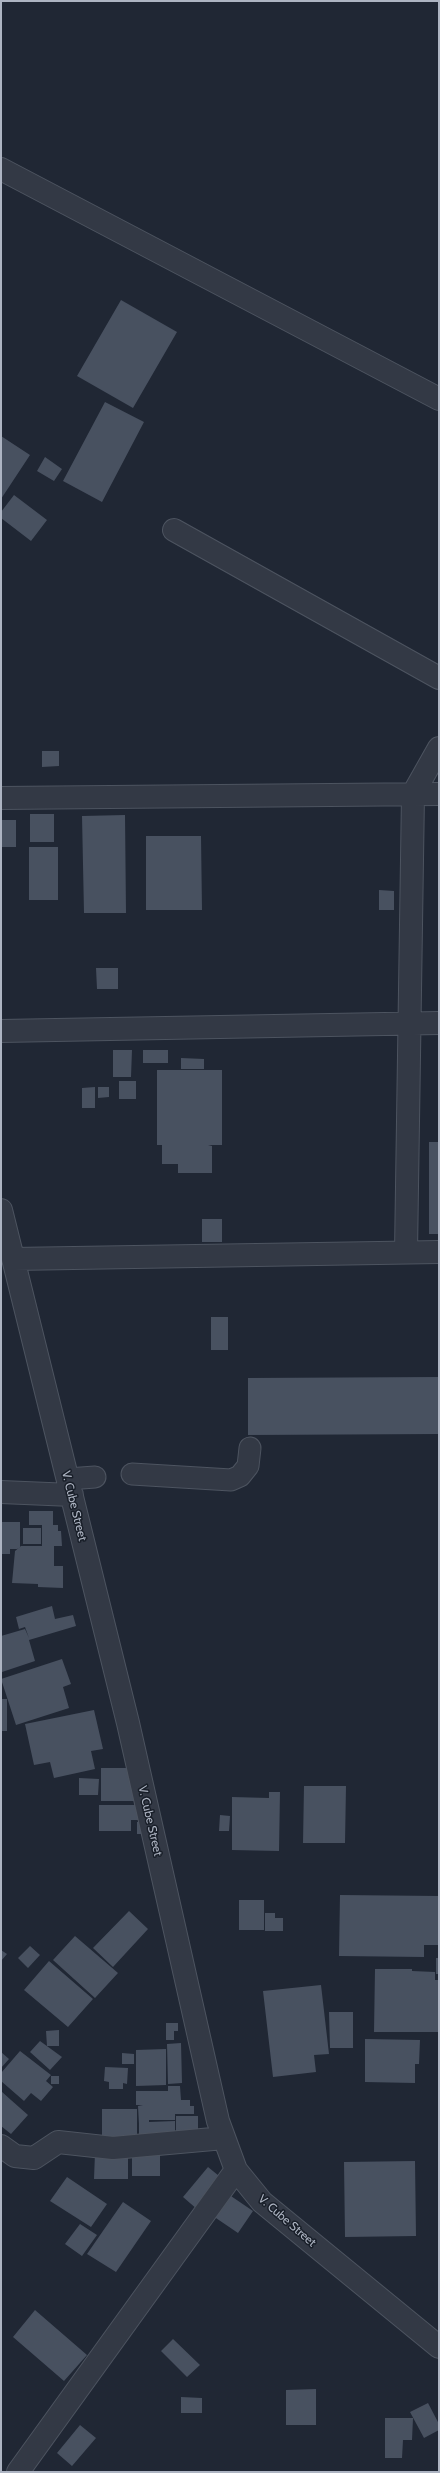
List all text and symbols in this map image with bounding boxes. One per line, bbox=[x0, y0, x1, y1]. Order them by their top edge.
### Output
street label: V. Cube Street bbox=[58, 1469, 90, 1543]
street label: V. Cube Street bbox=[135, 1784, 165, 1858]
street label: V. Cube Street bbox=[255, 2192, 319, 2250]

